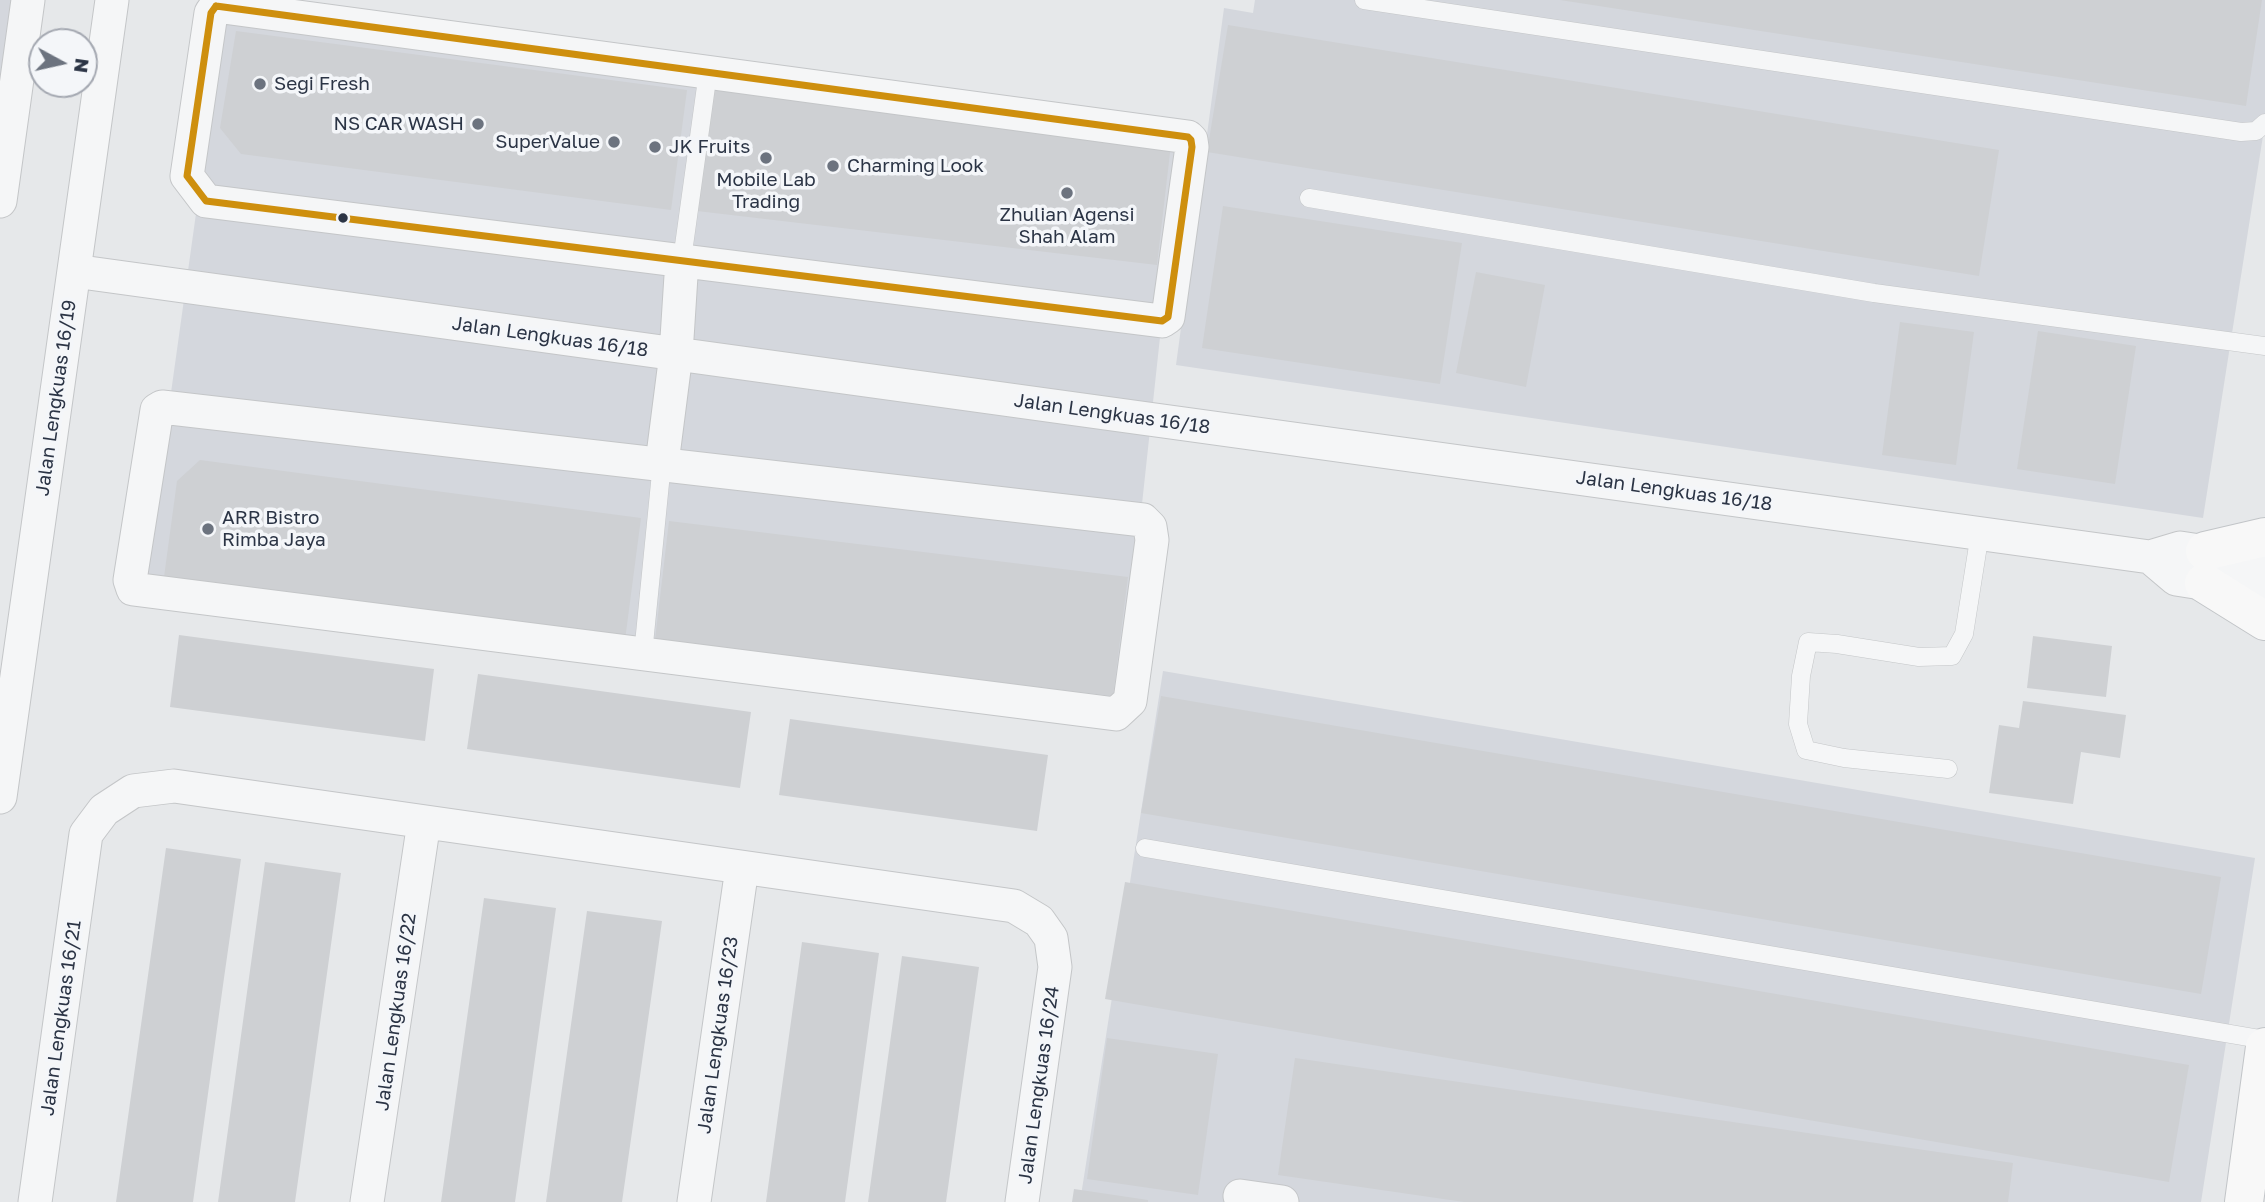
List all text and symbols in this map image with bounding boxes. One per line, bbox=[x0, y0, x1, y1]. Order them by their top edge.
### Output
north arrow bbox=[28, 28, 98, 98]
text: N bbox=[70, 57, 95, 74]
place label: Segi Fresh bbox=[274, 73, 370, 95]
marker: Segi Fresh bbox=[252, 76, 268, 92]
place label: NS CAR WASH bbox=[333, 113, 464, 135]
marker: NS CAR WASH bbox=[470, 116, 486, 132]
place label: SuperValue bbox=[495, 131, 600, 153]
marker: SuperValue bbox=[606, 134, 622, 150]
place label: JK Fruits bbox=[669, 136, 750, 158]
marker: JK Fruits bbox=[647, 139, 663, 155]
marker: Mobile Lab Trading bbox=[758, 150, 774, 166]
place label: Charming Look bbox=[847, 155, 984, 177]
marker: Charming Look bbox=[825, 158, 841, 174]
place label: Mobile Lab Trading bbox=[716, 169, 816, 213]
marker: Zhulian Agensi Shah Alam bbox=[1059, 185, 1075, 201]
place label: Zhulian Agensi Shah Alam bbox=[999, 204, 1135, 248]
unlabelled marker bbox=[336, 211, 350, 225]
street label: Jalan Lengkuas 16/19 bbox=[31, 298, 81, 498]
street label: Jalan Lengkuas 16/18 bbox=[450, 312, 650, 362]
street label: Jalan Lengkuas 16/18 bbox=[1012, 389, 1212, 439]
street label: Jalan Lengkuas 16/18 bbox=[1574, 466, 1774, 516]
place label: ARR Bistro Rimba Jaya bbox=[222, 507, 326, 551]
marker: ARR Bistro Rimba Jaya bbox=[200, 521, 216, 537]
street label: Jalan Lengkuas 16/22 bbox=[371, 912, 421, 1112]
street label: Jalan Lengkuas 16/21 bbox=[36, 919, 86, 1117]
street label: Jalan Lengkuas 16/23 bbox=[693, 935, 743, 1135]
street label: Jalan Lengkuas 16/24 bbox=[1014, 984, 1064, 1186]

